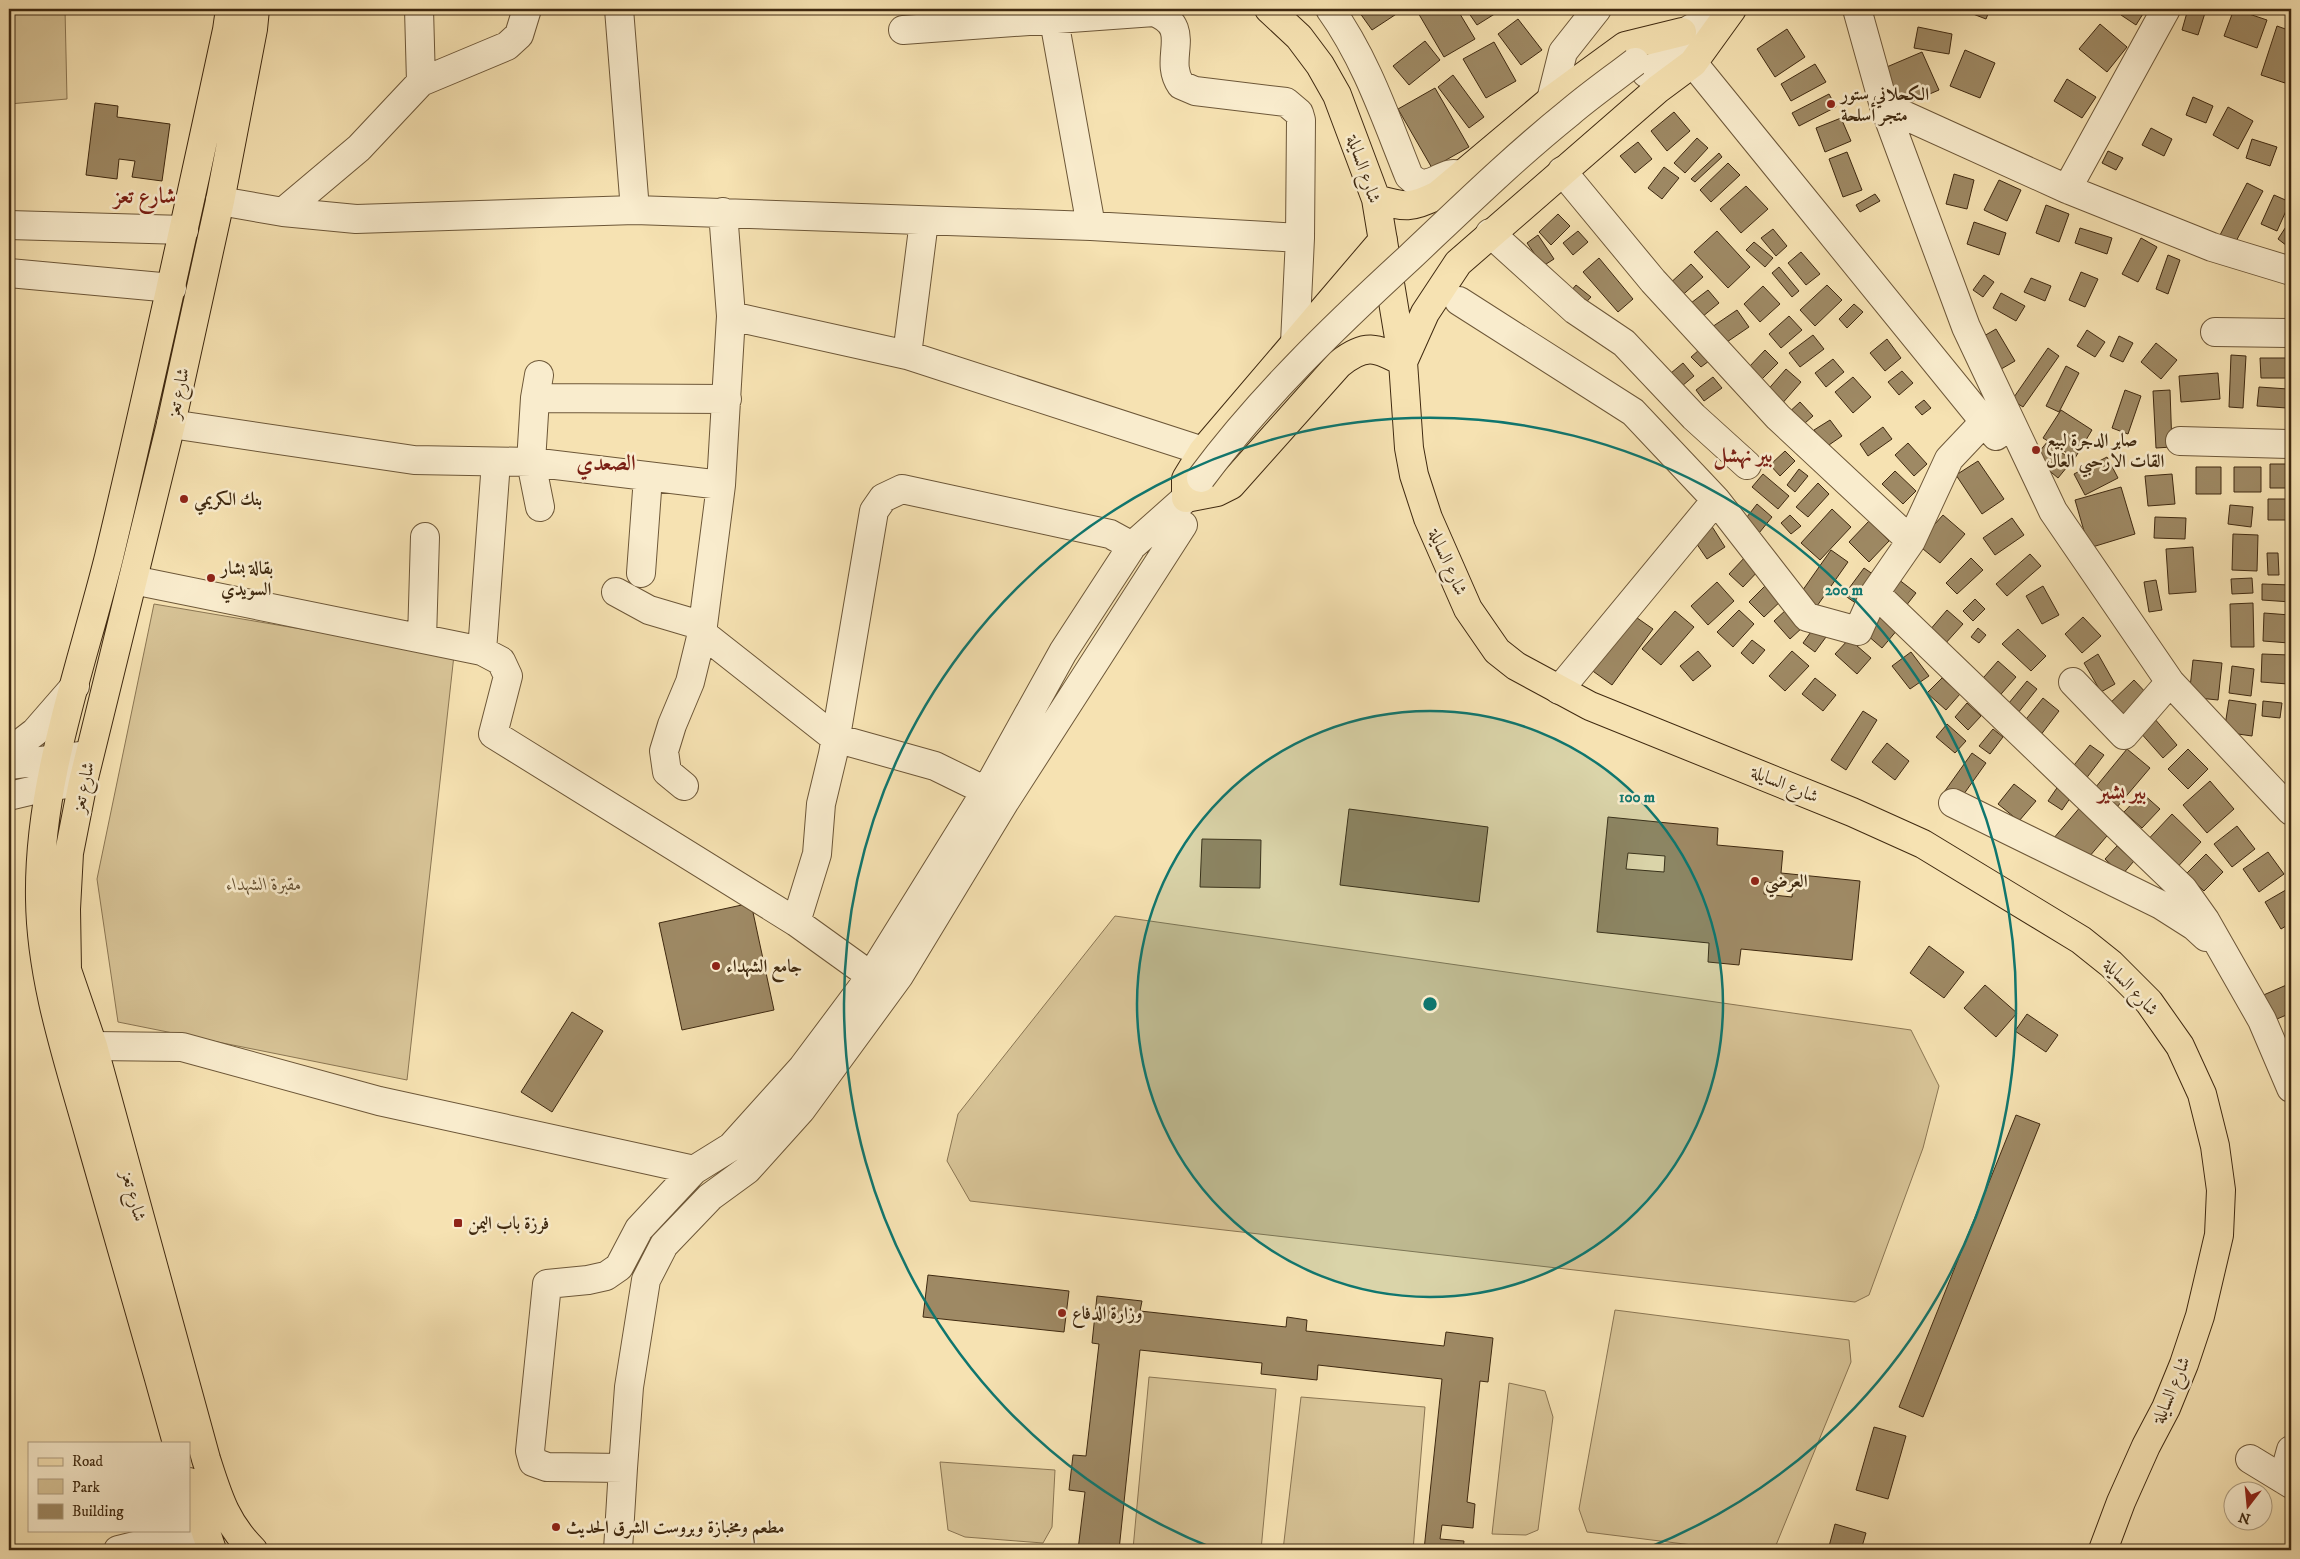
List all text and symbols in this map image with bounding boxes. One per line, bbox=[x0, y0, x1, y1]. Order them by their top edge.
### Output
place label: الكحلاني ستور متجر أسلحة bbox=[1839, 84, 1929, 127]
marker: الكحلاني ستور متجر أسلحة bbox=[1825, 98, 1837, 110]
street label: شارع السايلة bbox=[1338, 131, 1385, 207]
district label: شارع تعز bbox=[112, 183, 176, 214]
street label: شارع تعز bbox=[162, 366, 198, 423]
place label: صابر الدجرة لبيع القات الارحبي العال bbox=[2046, 430, 2165, 478]
district label: بير نهشل bbox=[1713, 442, 1773, 470]
marker: صابر الدجرة لبيع القات الارحبي العال bbox=[2030, 444, 2042, 456]
district label: الصعدي bbox=[576, 450, 636, 481]
place label: بنك الكريمي bbox=[194, 489, 262, 516]
marker: بنك الكريمي bbox=[178, 493, 190, 505]
street label: شارع السايلة bbox=[1420, 525, 1471, 600]
place label: بقالة بشار السويدي bbox=[219, 558, 273, 604]
marker: بقالة بشار السويدي bbox=[205, 572, 217, 584]
text: 200 m bbox=[1825, 581, 1864, 600]
street label: شارع تعز bbox=[67, 760, 103, 817]
street label: شارع السايلة bbox=[1746, 761, 1821, 811]
district label: بير بشير bbox=[2095, 779, 2146, 806]
text: 100 m bbox=[1619, 788, 1656, 807]
place label: العرضي bbox=[1765, 871, 1808, 898]
park label: مقبرة الشهداء bbox=[226, 874, 302, 896]
marker: العرضي bbox=[1749, 875, 1761, 887]
street label: شارع السايلة bbox=[2095, 954, 2163, 1023]
place label: جامع الشهداء bbox=[726, 956, 802, 983]
marker: جامع الشهداء bbox=[710, 960, 722, 972]
centre of rings bbox=[1421, 995, 1439, 1013]
street label: شارع تعز bbox=[112, 1167, 150, 1225]
place label: فرزة باب اليمن bbox=[468, 1213, 549, 1235]
marker: فرزة باب اليمن bbox=[452, 1217, 464, 1229]
place label: وزارة الدفاع bbox=[1072, 1303, 1142, 1328]
marker: وزارة الدفاع bbox=[1056, 1307, 1068, 1319]
street label: شارع السايلة bbox=[2148, 1354, 2199, 1429]
legend bbox=[28, 1442, 190, 1532]
text: Road bbox=[72, 1452, 104, 1471]
text: Park bbox=[72, 1478, 101, 1497]
north arrow bbox=[2222, 1482, 2272, 1532]
text: Building bbox=[72, 1502, 124, 1521]
text: N bbox=[2236, 1507, 2253, 1528]
place label: مطعم ومخبازة وبروست الشرق الحديث bbox=[566, 1517, 785, 1544]
marker: مطعم ومخبازة وبروست الشرق الحديث bbox=[550, 1521, 562, 1533]

